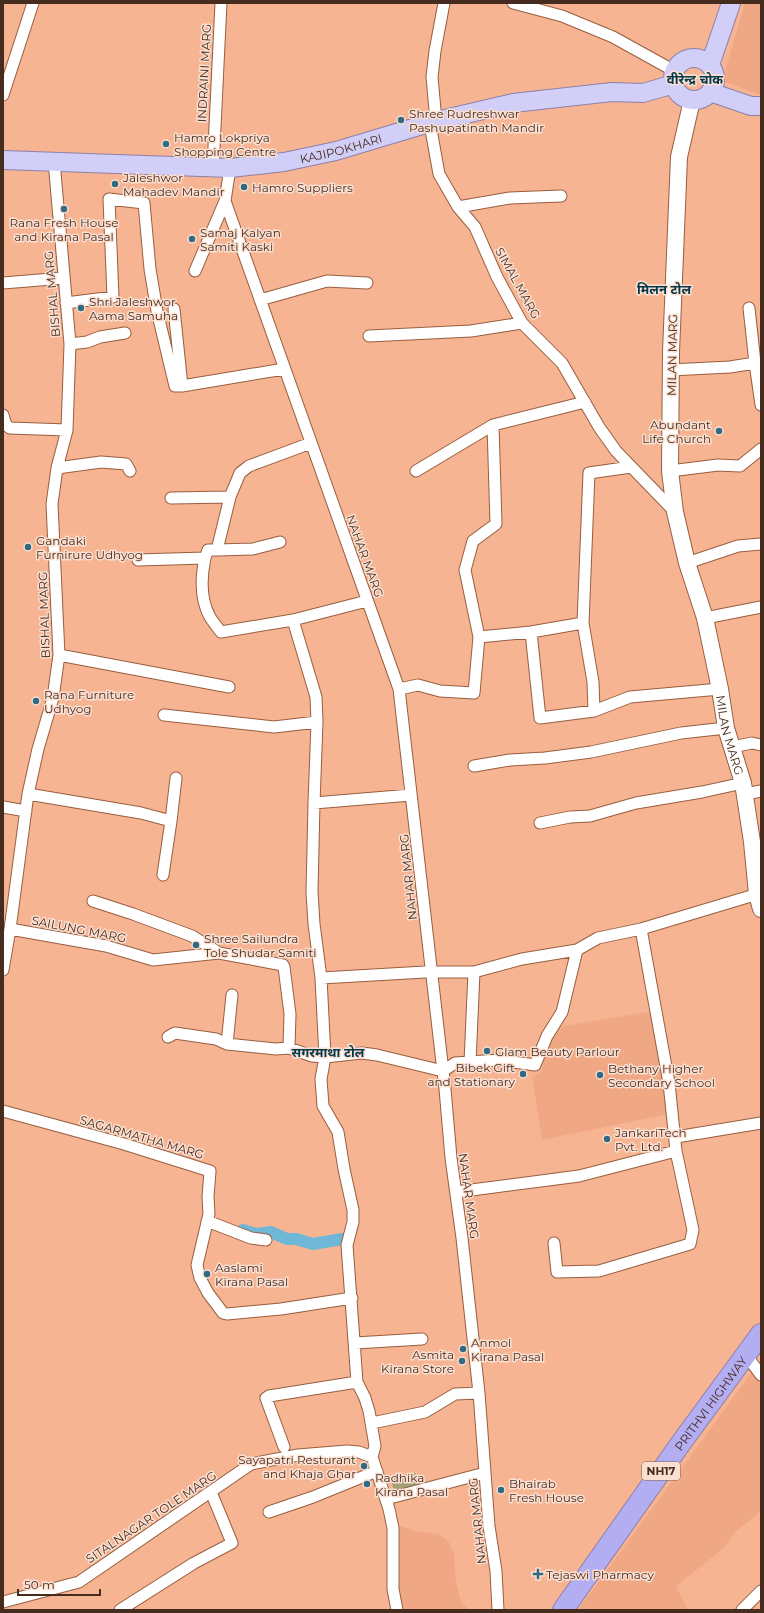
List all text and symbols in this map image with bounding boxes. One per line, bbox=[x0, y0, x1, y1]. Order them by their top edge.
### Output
street label: INDRAINI MARG bbox=[194, 23, 214, 123]
district label: वीरेन्द्र चोक bbox=[667, 71, 723, 87]
place label: Shree Rudreshwar Pashupatinath Mandir bbox=[409, 106, 544, 135]
marker: Shree Rudreshwar Pashupatinath Mandir bbox=[396, 115, 406, 125]
place label: Hamro Lokpriya Shopping Centre bbox=[174, 130, 276, 159]
street label: KAJIPOKHARI bbox=[298, 130, 384, 166]
marker: Hamro Lokpriya Shopping Centre bbox=[161, 139, 171, 149]
place label: Jaleshwor Mahadev Mandir bbox=[122, 170, 225, 199]
marker: Jaleshwor Mahadev Mandir bbox=[110, 179, 120, 189]
place label: Hamro Suppliers bbox=[252, 180, 353, 195]
marker: Hamro Suppliers bbox=[239, 182, 249, 192]
marker: Rana Fresh House and Kirana Pasal bbox=[59, 204, 69, 214]
place label: Rana Fresh House and Kirana Pasal bbox=[10, 215, 118, 244]
place label: Samaj Kalyan Samiti Kaski bbox=[200, 225, 281, 254]
marker: Samaj Kalyan Samiti Kaski bbox=[187, 234, 197, 244]
street label: SIMAL MARG bbox=[492, 245, 544, 321]
street label: BISHAL MARG bbox=[41, 250, 63, 338]
district label: मिलन टोल bbox=[637, 281, 691, 297]
place label: Shri Jaleshwor Aama Samuha bbox=[89, 294, 178, 323]
marker: Shri Jaleshwor Aama Samuha bbox=[76, 303, 86, 313]
street label: MILAN MARG bbox=[664, 314, 680, 396]
place label: Abundant Life Church bbox=[642, 417, 711, 446]
marker: Abundant Life Church bbox=[714, 426, 724, 436]
street label: NAHAR MARG bbox=[343, 513, 387, 599]
place label: Gandaki Furnirure Udhyog bbox=[36, 533, 143, 562]
marker: Gandaki Furnirure Udhyog bbox=[23, 542, 33, 552]
street label: BISHAL MARG bbox=[35, 571, 53, 659]
place label: Rana Furniture Udhyog bbox=[44, 687, 134, 716]
street label: MILAN MARG bbox=[714, 694, 748, 777]
marker: Rana Furniture Udhyog bbox=[31, 696, 41, 706]
street label: NAHAR MARG bbox=[396, 833, 420, 921]
street label: SAILUNG MARG bbox=[30, 912, 128, 946]
place label: Shree Sailundra Tole Shudar Samiti bbox=[204, 931, 317, 960]
marker: Shree Sailundra Tole Shudar Samiti bbox=[191, 940, 201, 950]
district label: सगरमाथा टोल bbox=[292, 1044, 365, 1060]
place label: Glam Beauty Parlour bbox=[495, 1044, 620, 1059]
marker: Glam Beauty Parlour bbox=[482, 1046, 492, 1056]
place label: Bibek Gift and Stationary bbox=[427, 1060, 515, 1089]
place label: Bethany Higher Secondary School bbox=[608, 1061, 715, 1090]
marker: Bibek Gift and Stationary bbox=[518, 1069, 528, 1079]
marker: Bethany Higher Secondary School bbox=[595, 1070, 605, 1080]
street label: SAGARMATHA MARG bbox=[78, 1112, 206, 1162]
place label: JankariTech Pvt. Ltd. bbox=[614, 1125, 687, 1154]
marker: JankariTech Pvt. Ltd. bbox=[602, 1134, 612, 1144]
street label: NAHAR MARG bbox=[456, 1152, 482, 1240]
place label: Aaslami Kirana Pasal bbox=[215, 1260, 288, 1289]
marker: Aaslami Kirana Pasal bbox=[202, 1269, 212, 1279]
place label: Anmol Kirana Pasal bbox=[471, 1335, 544, 1364]
marker: Anmol Kirana Pasal bbox=[458, 1344, 468, 1354]
place label: Asmita Kirana Store bbox=[381, 1347, 454, 1376]
street label: PRITHVI HIGHWAY bbox=[671, 1353, 750, 1453]
marker: Asmita Kirana Store bbox=[457, 1356, 467, 1366]
place label: Sayapatri Resturant and Khaja Ghar bbox=[238, 1452, 356, 1481]
marker: Sayapatri Resturant and Khaja Ghar bbox=[359, 1461, 369, 1471]
road number: NH17 bbox=[642, 1462, 680, 1480]
street label: SITALNAGAR TOLE MARG bbox=[83, 1468, 219, 1566]
place label: Radhika Kirana Pasal bbox=[375, 1470, 448, 1499]
place label: Bhairab Fresh House bbox=[509, 1476, 584, 1505]
street label: NAHAR MARG bbox=[465, 1477, 489, 1565]
marker: Radhika Kirana Pasal bbox=[362, 1479, 372, 1489]
marker: Bhairab Fresh House bbox=[496, 1485, 506, 1495]
place label: Tejaswi Pharmacy bbox=[546, 1567, 654, 1582]
marker: Tejaswi Pharmacy bbox=[533, 1569, 543, 1579]
scale bar bbox=[18, 1571, 100, 1597]
text: 50 m bbox=[24, 1577, 55, 1592]

